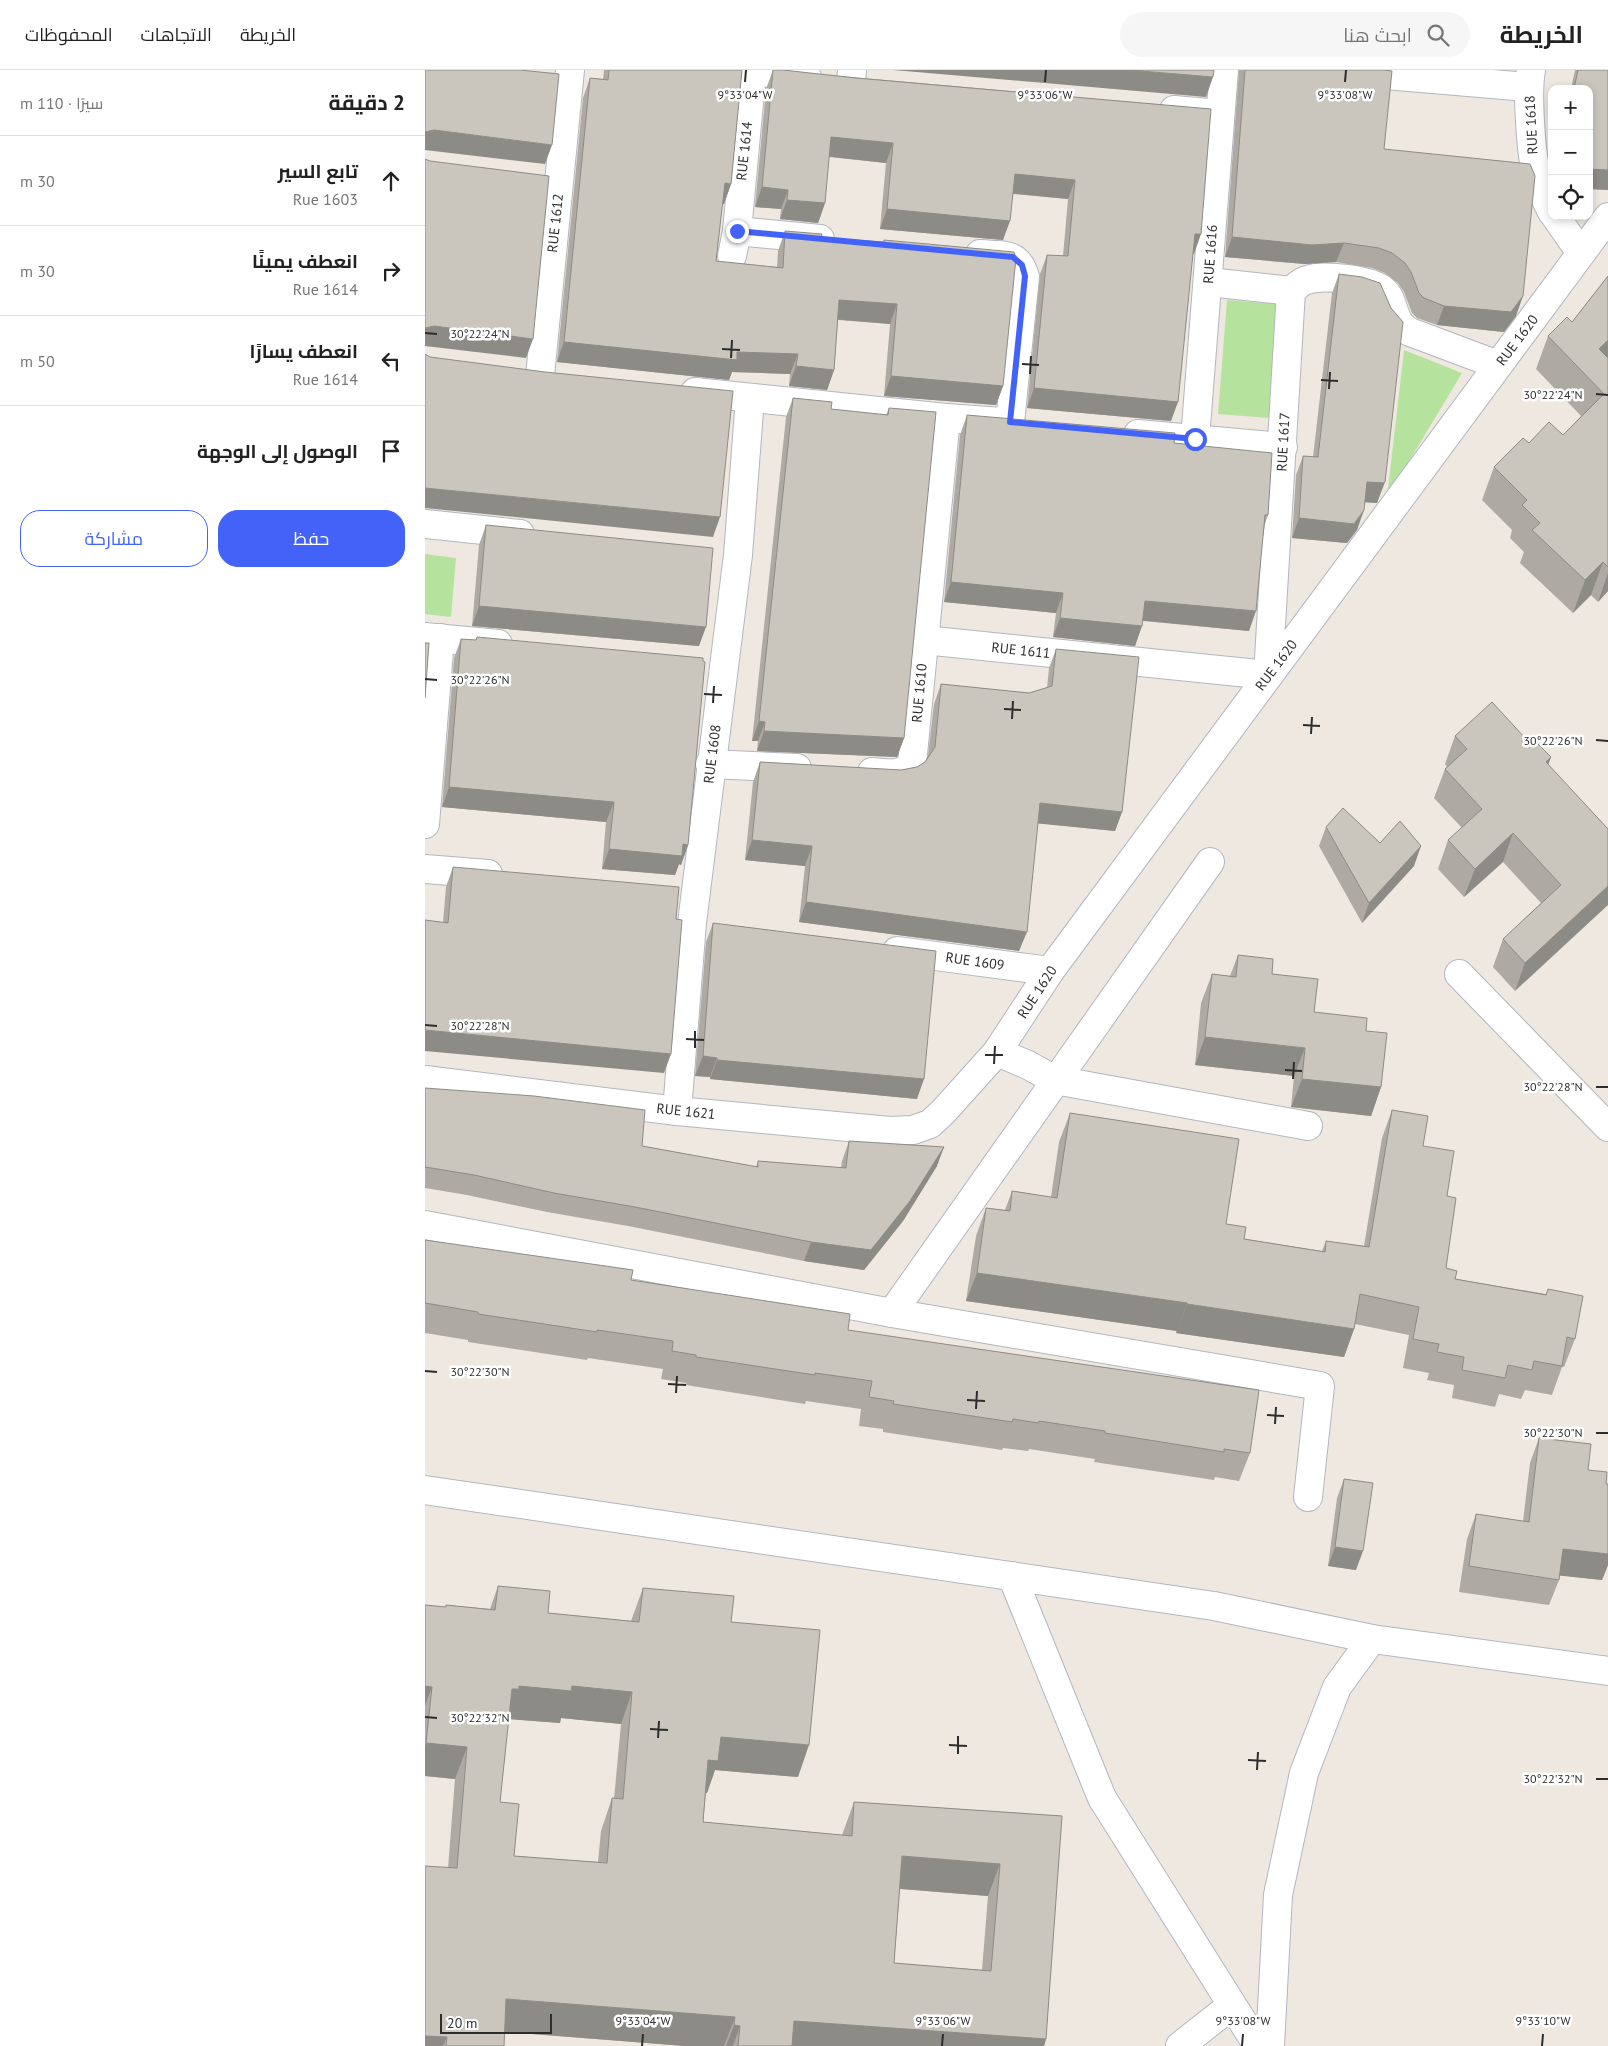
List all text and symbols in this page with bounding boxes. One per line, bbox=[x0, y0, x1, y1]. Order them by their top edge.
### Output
search box bbox=[1120, 12, 1470, 57]
text: الخريطة bbox=[1500, 19, 1583, 50]
icon: search bbox=[1424, 21, 1452, 49]
text: المحفوظات bbox=[25, 23, 113, 46]
text: الاتجاهات bbox=[141, 23, 212, 46]
text: الخريطة bbox=[240, 23, 296, 46]
text: ابحث هنا bbox=[1343, 23, 1412, 47]
map controls bbox=[1548, 85, 1593, 220]
button: + bbox=[1548, 85, 1593, 130]
text: 9°33'04"W bbox=[718, 87, 772, 102]
text: 9°33'06"W bbox=[1018, 87, 1072, 102]
text: 9°33'08"W bbox=[1318, 87, 1372, 102]
text: 2 دقيقة bbox=[328, 89, 405, 116]
text: سيرًا · 110 m bbox=[20, 93, 103, 113]
street label: RUE 1618 bbox=[1520, 95, 1542, 155]
street label: RUE 1614 bbox=[732, 120, 756, 181]
button: − bbox=[1548, 130, 1593, 175]
text: تابع السير bbox=[278, 159, 358, 183]
icon: ahead bbox=[377, 167, 405, 195]
text: 30 m bbox=[20, 171, 55, 191]
button: locate bbox=[1548, 175, 1593, 220]
text: Rue 1603 bbox=[293, 189, 358, 209]
street label: RUE 1612 bbox=[543, 193, 567, 253]
route end bbox=[726, 220, 749, 243]
street label: RUE 1616 bbox=[1199, 224, 1221, 284]
text: انعطف يمينًا bbox=[252, 249, 358, 273]
icon: right bbox=[377, 257, 405, 285]
text: 30 m bbox=[20, 261, 55, 281]
text: Rue 1614 bbox=[293, 279, 358, 299]
street label: RUE 1620 bbox=[1492, 311, 1542, 369]
text: 30°22'24"N bbox=[450, 326, 510, 341]
text: انعطف يسارًا bbox=[250, 339, 358, 363]
icon: left bbox=[377, 347, 405, 375]
text: 50 m bbox=[20, 351, 55, 371]
text: Rue 1614 bbox=[293, 369, 358, 389]
text: 30°22'24"N bbox=[1523, 387, 1583, 402]
street label: RUE 1617 bbox=[1272, 412, 1294, 472]
route start bbox=[1184, 428, 1207, 451]
icon: arrive bbox=[377, 437, 405, 465]
text: الوصول إلى الوجهة bbox=[197, 439, 358, 463]
button: مشاركة bbox=[20, 510, 208, 567]
button: حفظ bbox=[218, 510, 405, 567]
street label: RUE 1620 bbox=[1251, 636, 1301, 694]
street label: RUE 1611 bbox=[991, 638, 1051, 662]
street label: RUE 1610 bbox=[907, 662, 931, 723]
text: 30°22'26"N bbox=[450, 672, 510, 687]
street label: RUE 1608 bbox=[699, 724, 725, 784]
text: 30°22'26"N bbox=[1523, 733, 1583, 748]
street label: RUE 1609 bbox=[944, 948, 1006, 974]
street label: RUE 1620 bbox=[1013, 962, 1061, 1022]
text: 30°22'28"N bbox=[450, 1018, 510, 1033]
text: 30°22'28"N bbox=[1523, 1079, 1583, 1094]
street label: RUE 1621 bbox=[656, 1099, 716, 1123]
text: 30°22'30"N bbox=[450, 1364, 510, 1379]
text: 30°22'30"N bbox=[1523, 1425, 1583, 1440]
text: 30°22'32"N bbox=[450, 1710, 510, 1725]
text: 30°22'32"N bbox=[1523, 1771, 1583, 1786]
scale bar bbox=[440, 2011, 553, 2034]
text: 9°33'04"W bbox=[616, 2013, 670, 2028]
text: 9°33'06"W bbox=[916, 2013, 970, 2028]
text: 9°33'08"W bbox=[1216, 2013, 1270, 2028]
text: 9°33'10"W bbox=[1516, 2013, 1570, 2028]
text: 20 m bbox=[447, 2014, 477, 2032]

